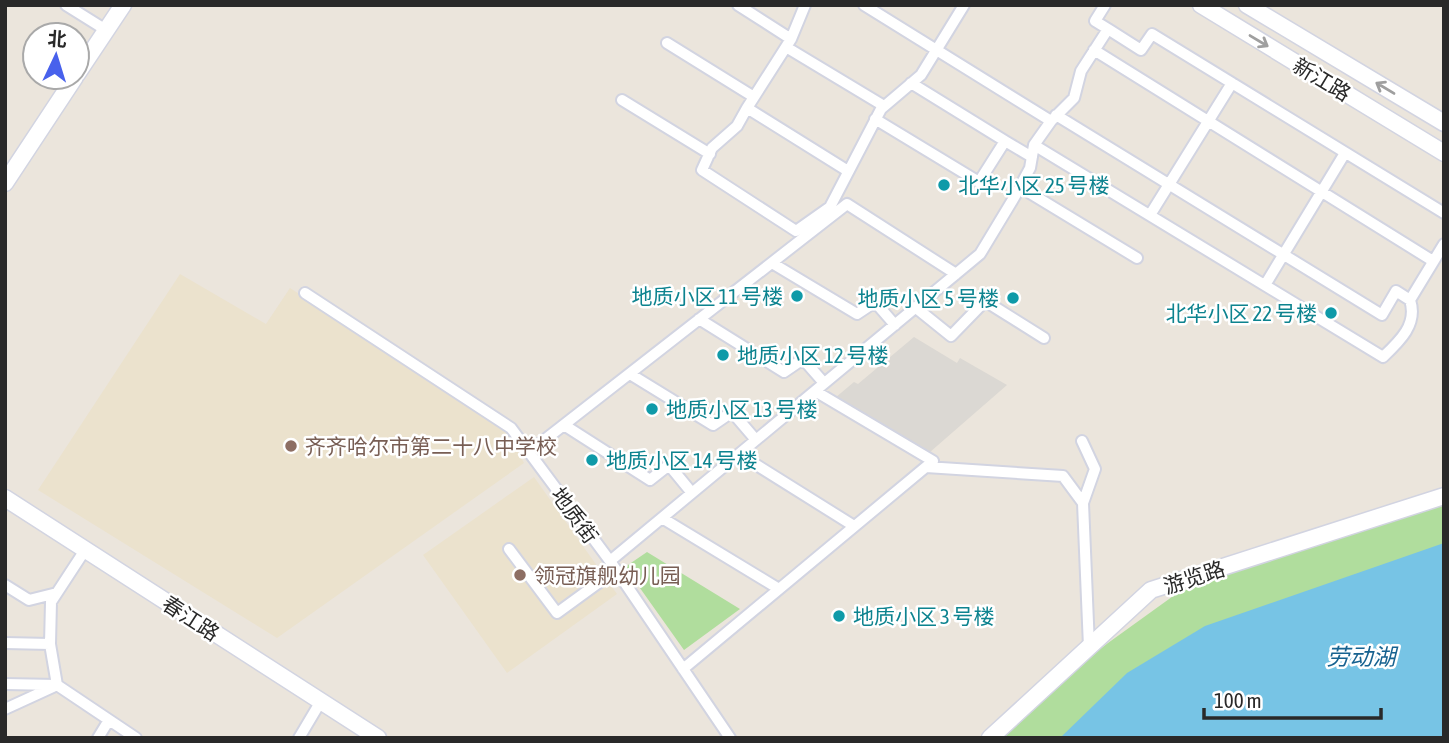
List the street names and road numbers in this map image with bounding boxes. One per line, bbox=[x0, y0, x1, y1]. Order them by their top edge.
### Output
street label: 新江路 bbox=[1289, 52, 1355, 106]
street label: 地质街 bbox=[547, 482, 603, 548]
street label: 游览路 bbox=[1160, 556, 1228, 598]
street label: 春江路 bbox=[158, 591, 224, 645]

